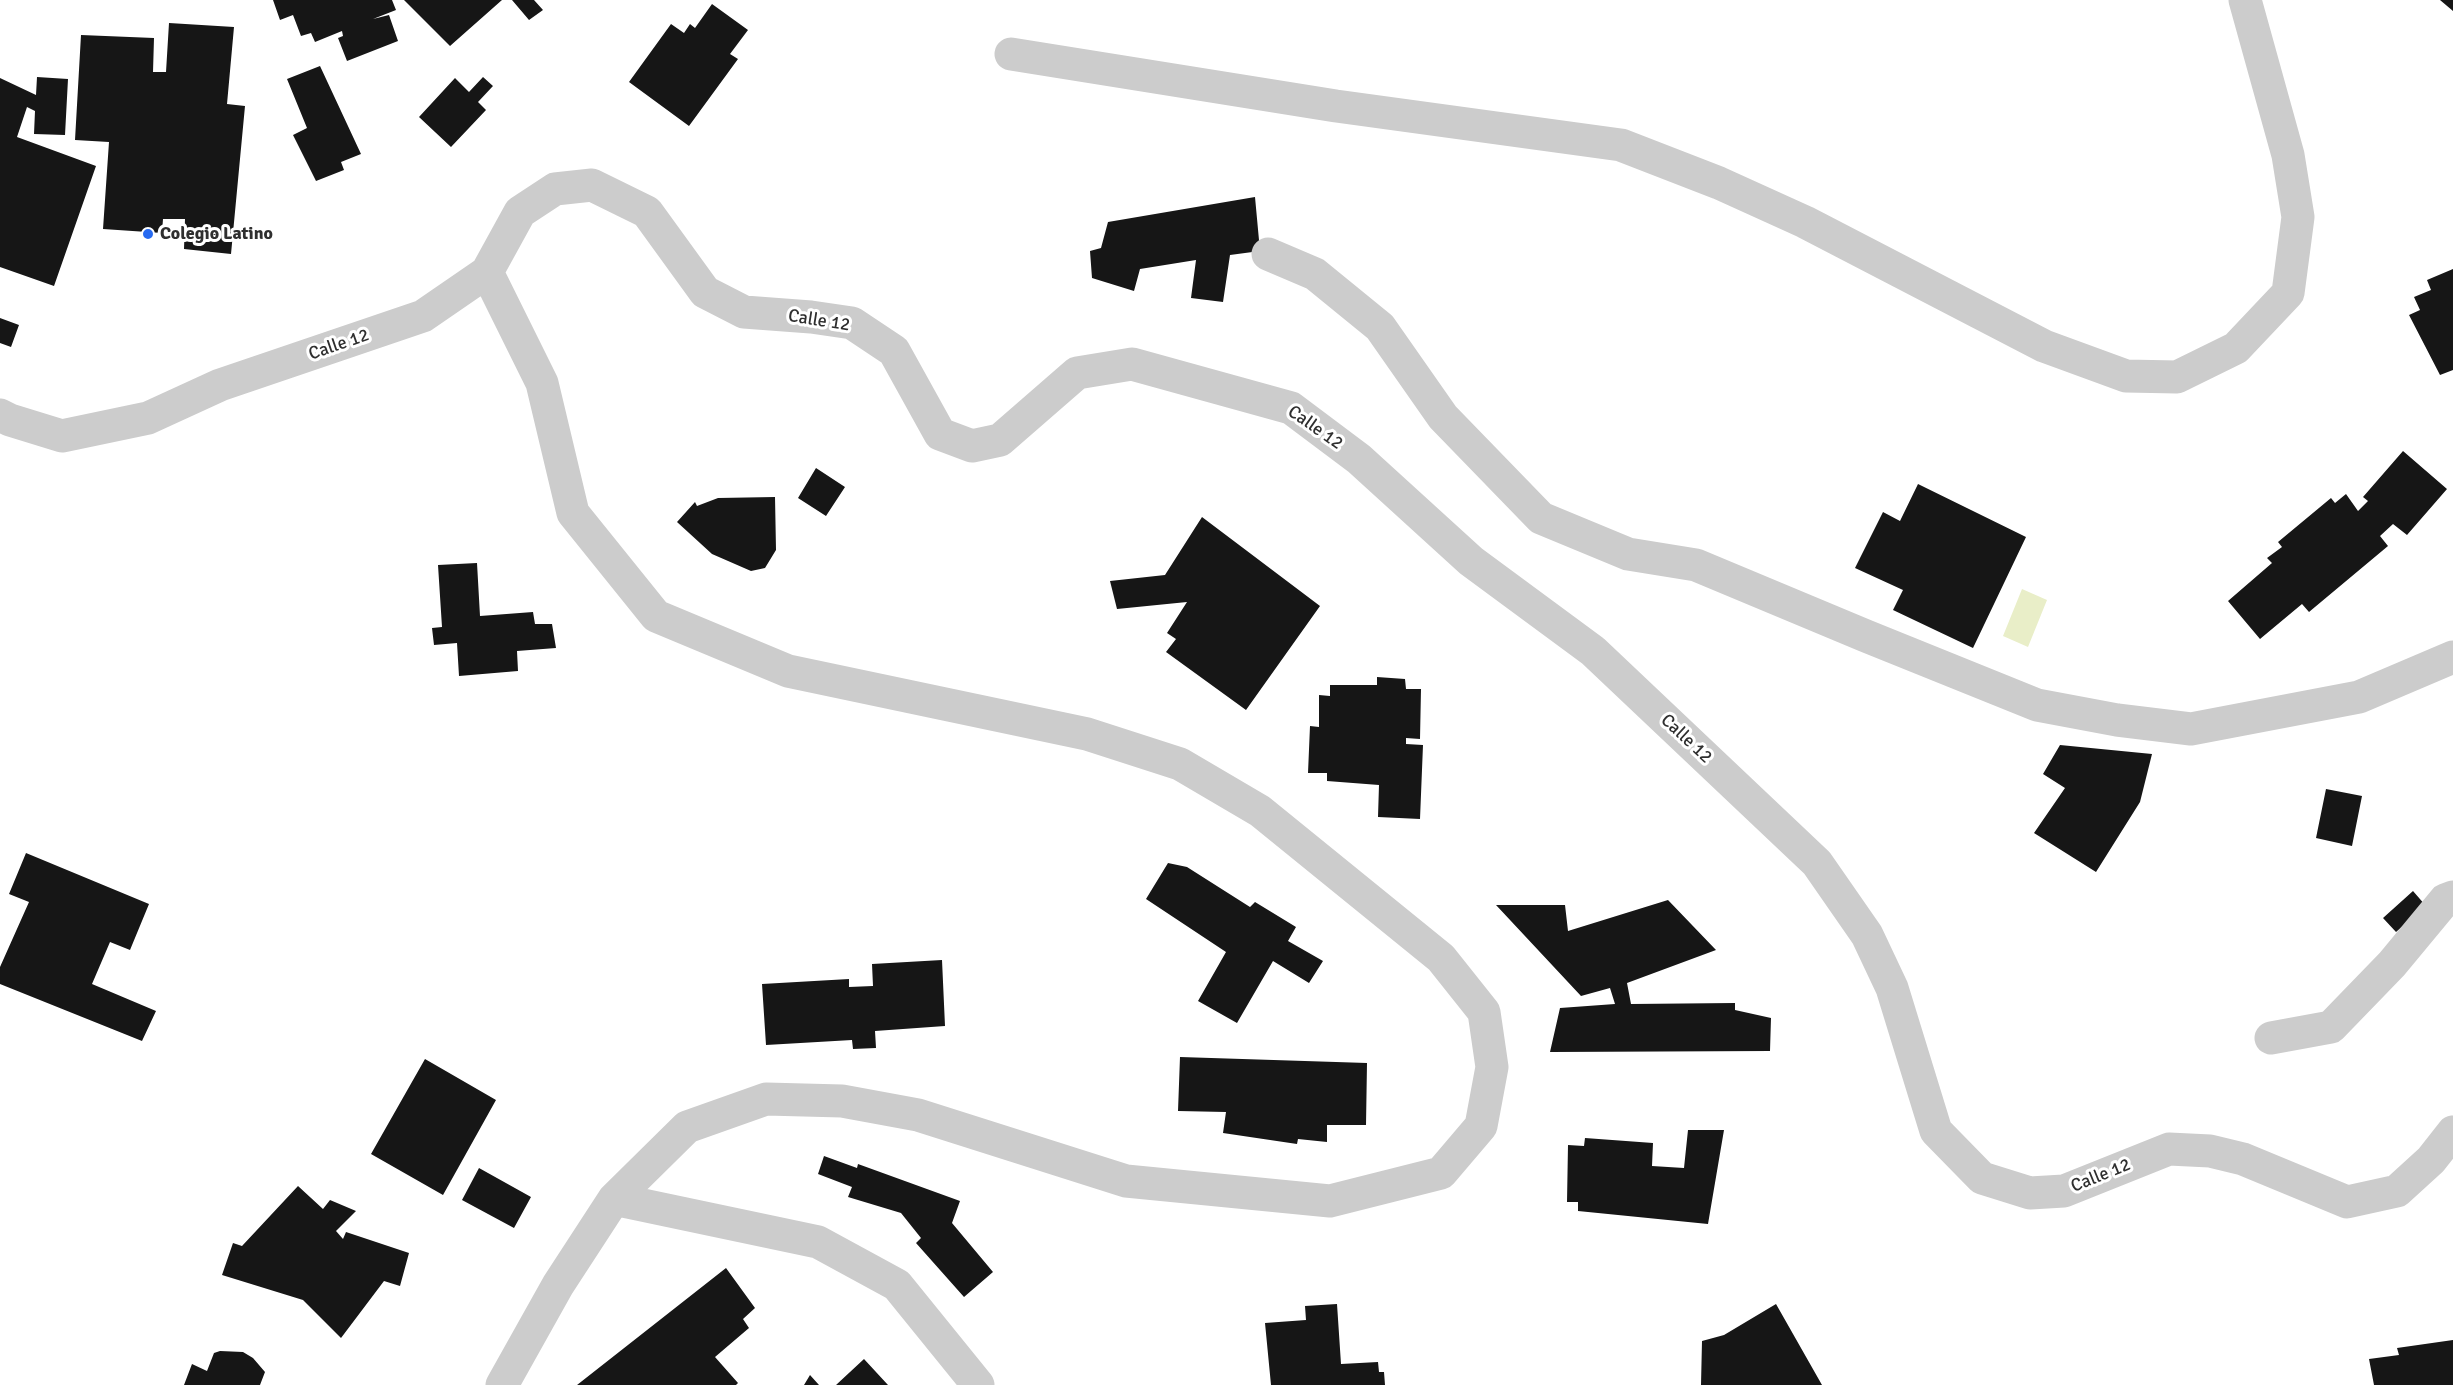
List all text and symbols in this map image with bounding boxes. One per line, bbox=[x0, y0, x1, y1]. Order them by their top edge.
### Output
place label: Colegio Latino bbox=[160, 223, 273, 245]
marker: Colegio Latino bbox=[141, 227, 155, 241]
street label: Calle 12 bbox=[786, 305, 852, 337]
street label: Calle 12 bbox=[306, 325, 372, 365]
street label: Calle 12 bbox=[1283, 401, 1347, 455]
street label: Calle 12 bbox=[1656, 710, 1716, 768]
street label: Calle 12 bbox=[2068, 1154, 2134, 1198]

